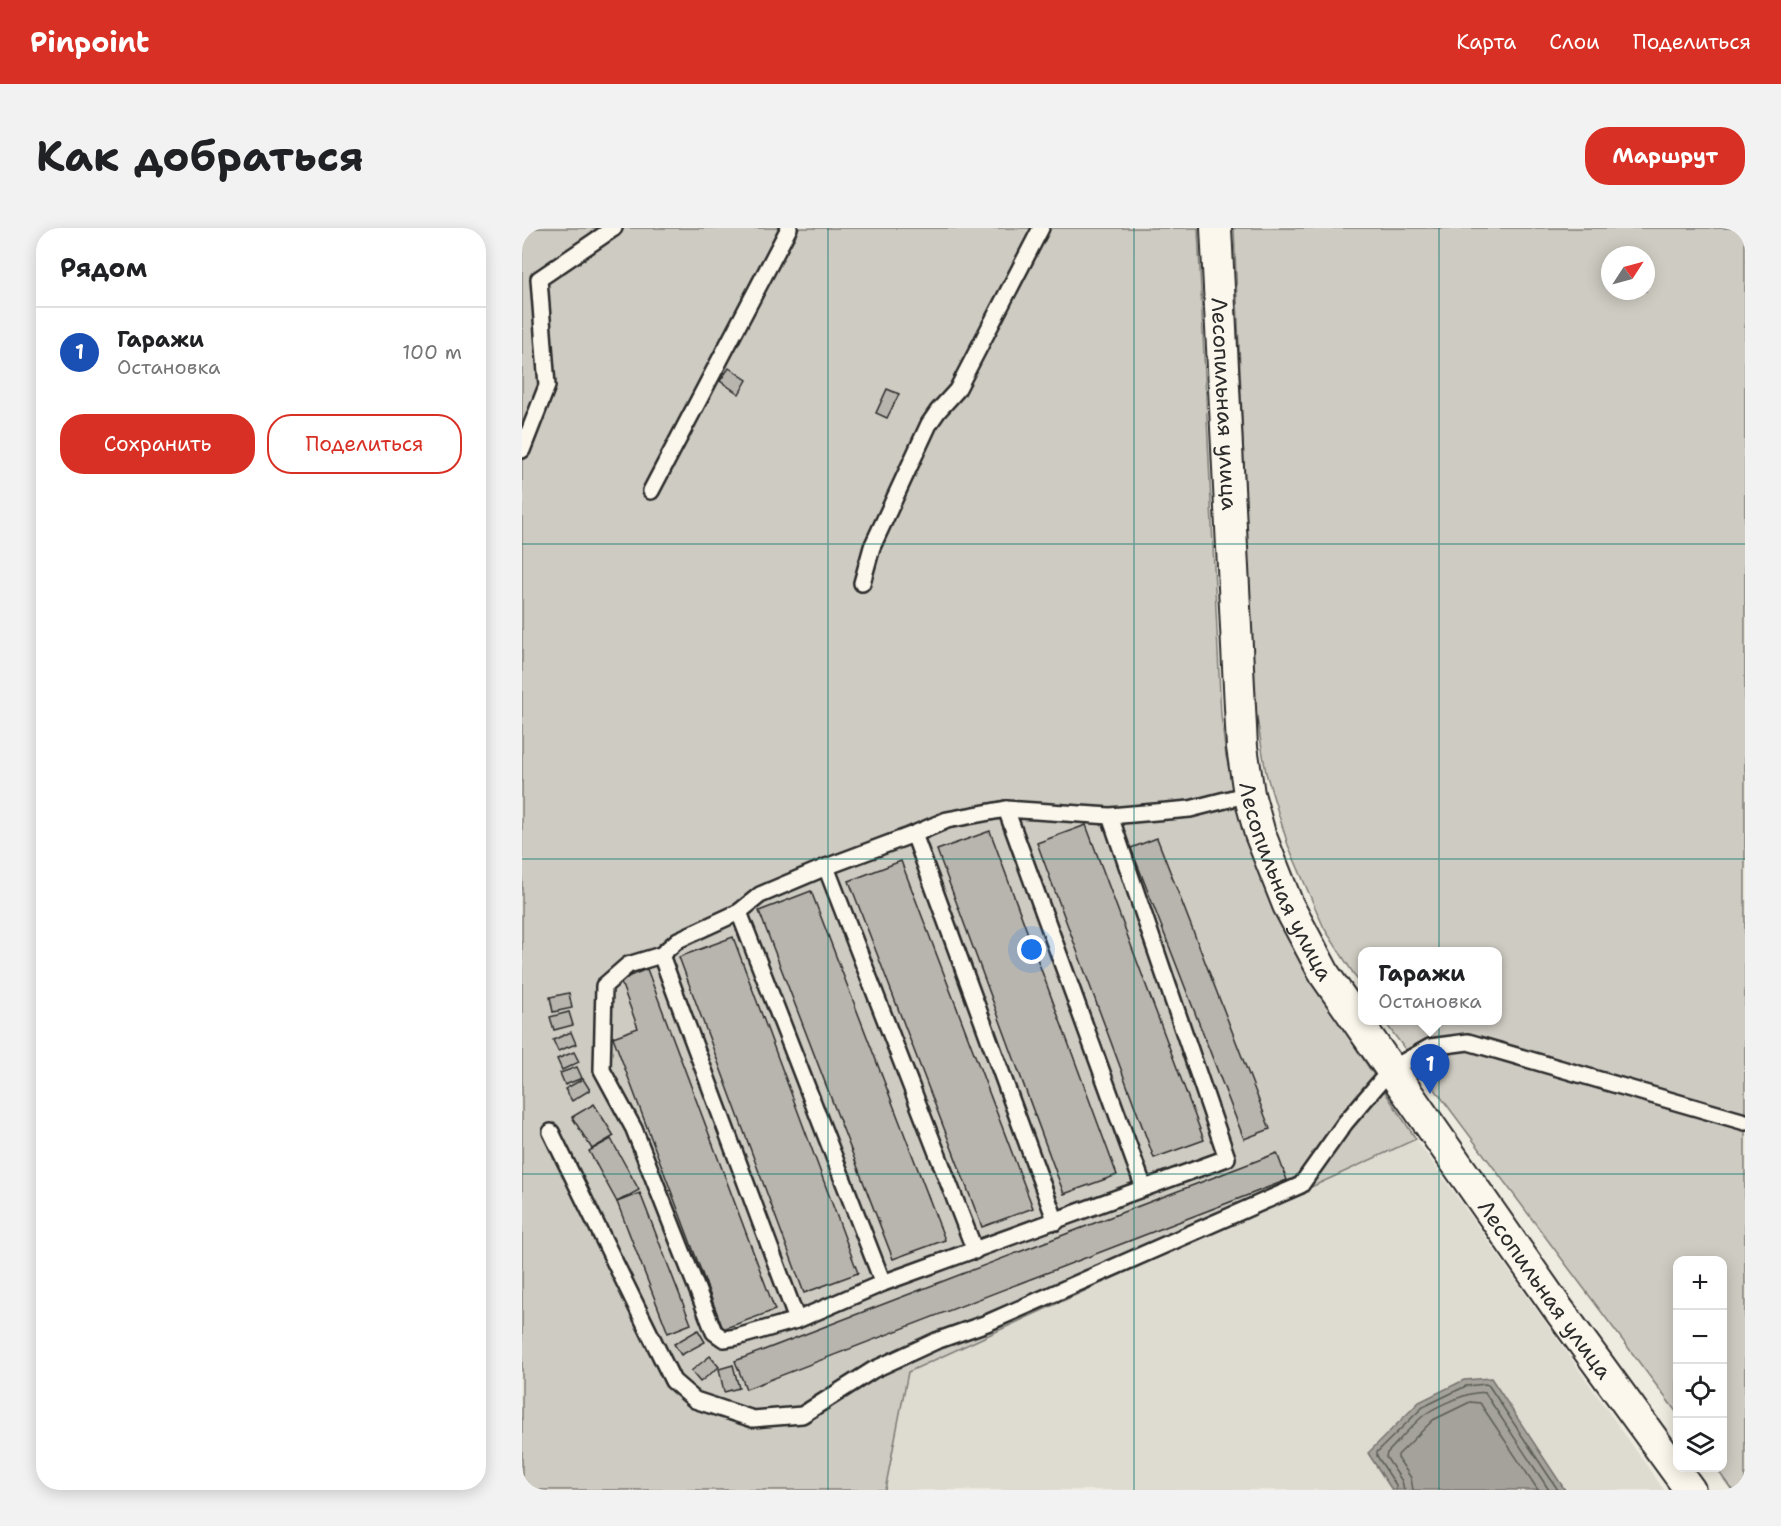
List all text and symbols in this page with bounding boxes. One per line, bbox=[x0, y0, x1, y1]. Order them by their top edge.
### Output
text: Pinpoint bbox=[30, 23, 149, 61]
text: Карта bbox=[1456, 28, 1516, 56]
text: Слои bbox=[1549, 28, 1600, 56]
text: Поделиться bbox=[1633, 28, 1751, 56]
button: Маршрут bbox=[1585, 127, 1745, 185]
text: Как добраться bbox=[36, 128, 364, 184]
north arrow bbox=[1601, 246, 1655, 300]
text: Рядом bbox=[60, 250, 147, 285]
street label: Лесопильная улица bbox=[1205, 297, 1245, 511]
text: Гаражи bbox=[117, 325, 204, 354]
text: 1 bbox=[75, 339, 84, 365]
text: 100 m bbox=[402, 339, 462, 365]
text: Остановка bbox=[117, 354, 221, 380]
button: Сохранить bbox=[60, 414, 255, 474]
button: Поделиться bbox=[267, 414, 462, 474]
street label: Лесопильная улица bbox=[1233, 780, 1340, 986]
your location bbox=[1017, 935, 1046, 964]
popup bbox=[1358, 947, 1502, 1025]
text: Гаражи bbox=[1378, 959, 1465, 988]
text: Остановка bbox=[1378, 988, 1482, 1014]
pin: 1 bbox=[1410, 1044, 1450, 1094]
street label: Лесопильная улица bbox=[1472, 1194, 1619, 1385]
map controls bbox=[1673, 1256, 1727, 1472]
button: + bbox=[1673, 1256, 1727, 1310]
button: − bbox=[1673, 1310, 1727, 1364]
button: locate bbox=[1673, 1364, 1727, 1418]
button: layers bbox=[1673, 1418, 1727, 1472]

